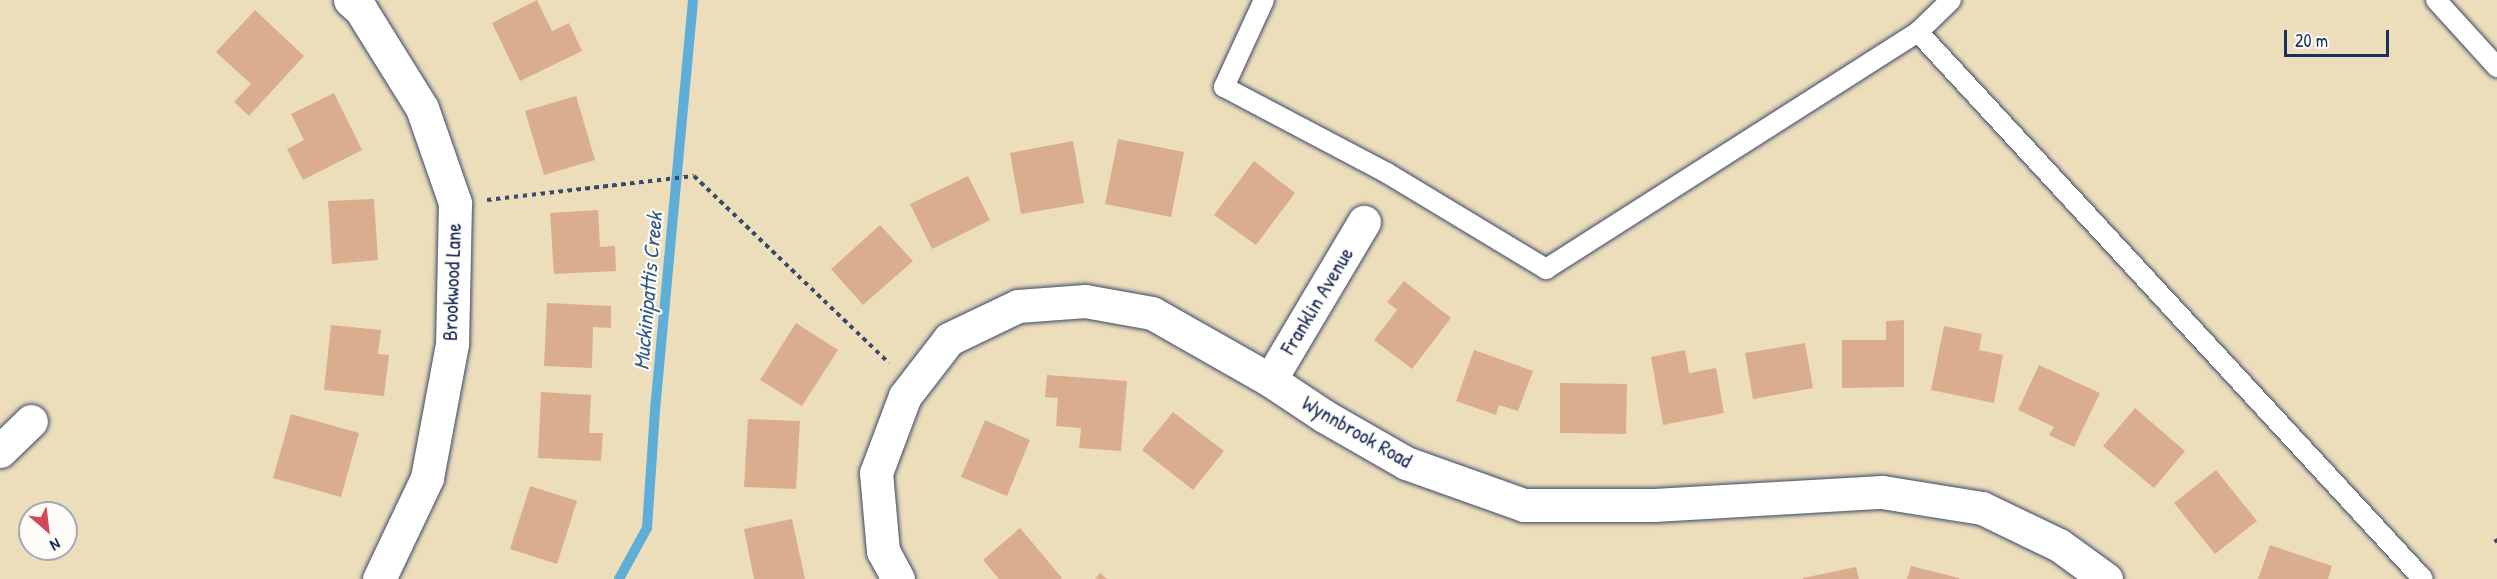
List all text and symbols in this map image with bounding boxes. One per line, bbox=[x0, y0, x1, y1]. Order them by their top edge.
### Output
scale bar bbox=[2287, 18, 2392, 56]
text: 20 m bbox=[2295, 28, 2328, 53]
water label: Muckinipattis Creek bbox=[628, 211, 668, 371]
street label: Brookwood Lane bbox=[437, 223, 467, 341]
street label: Franklin Avenue bbox=[1275, 243, 1359, 359]
street label: Wynnbrook Road bbox=[1298, 390, 1416, 474]
north arrow bbox=[18, 501, 78, 561]
text: N bbox=[47, 533, 64, 557]

